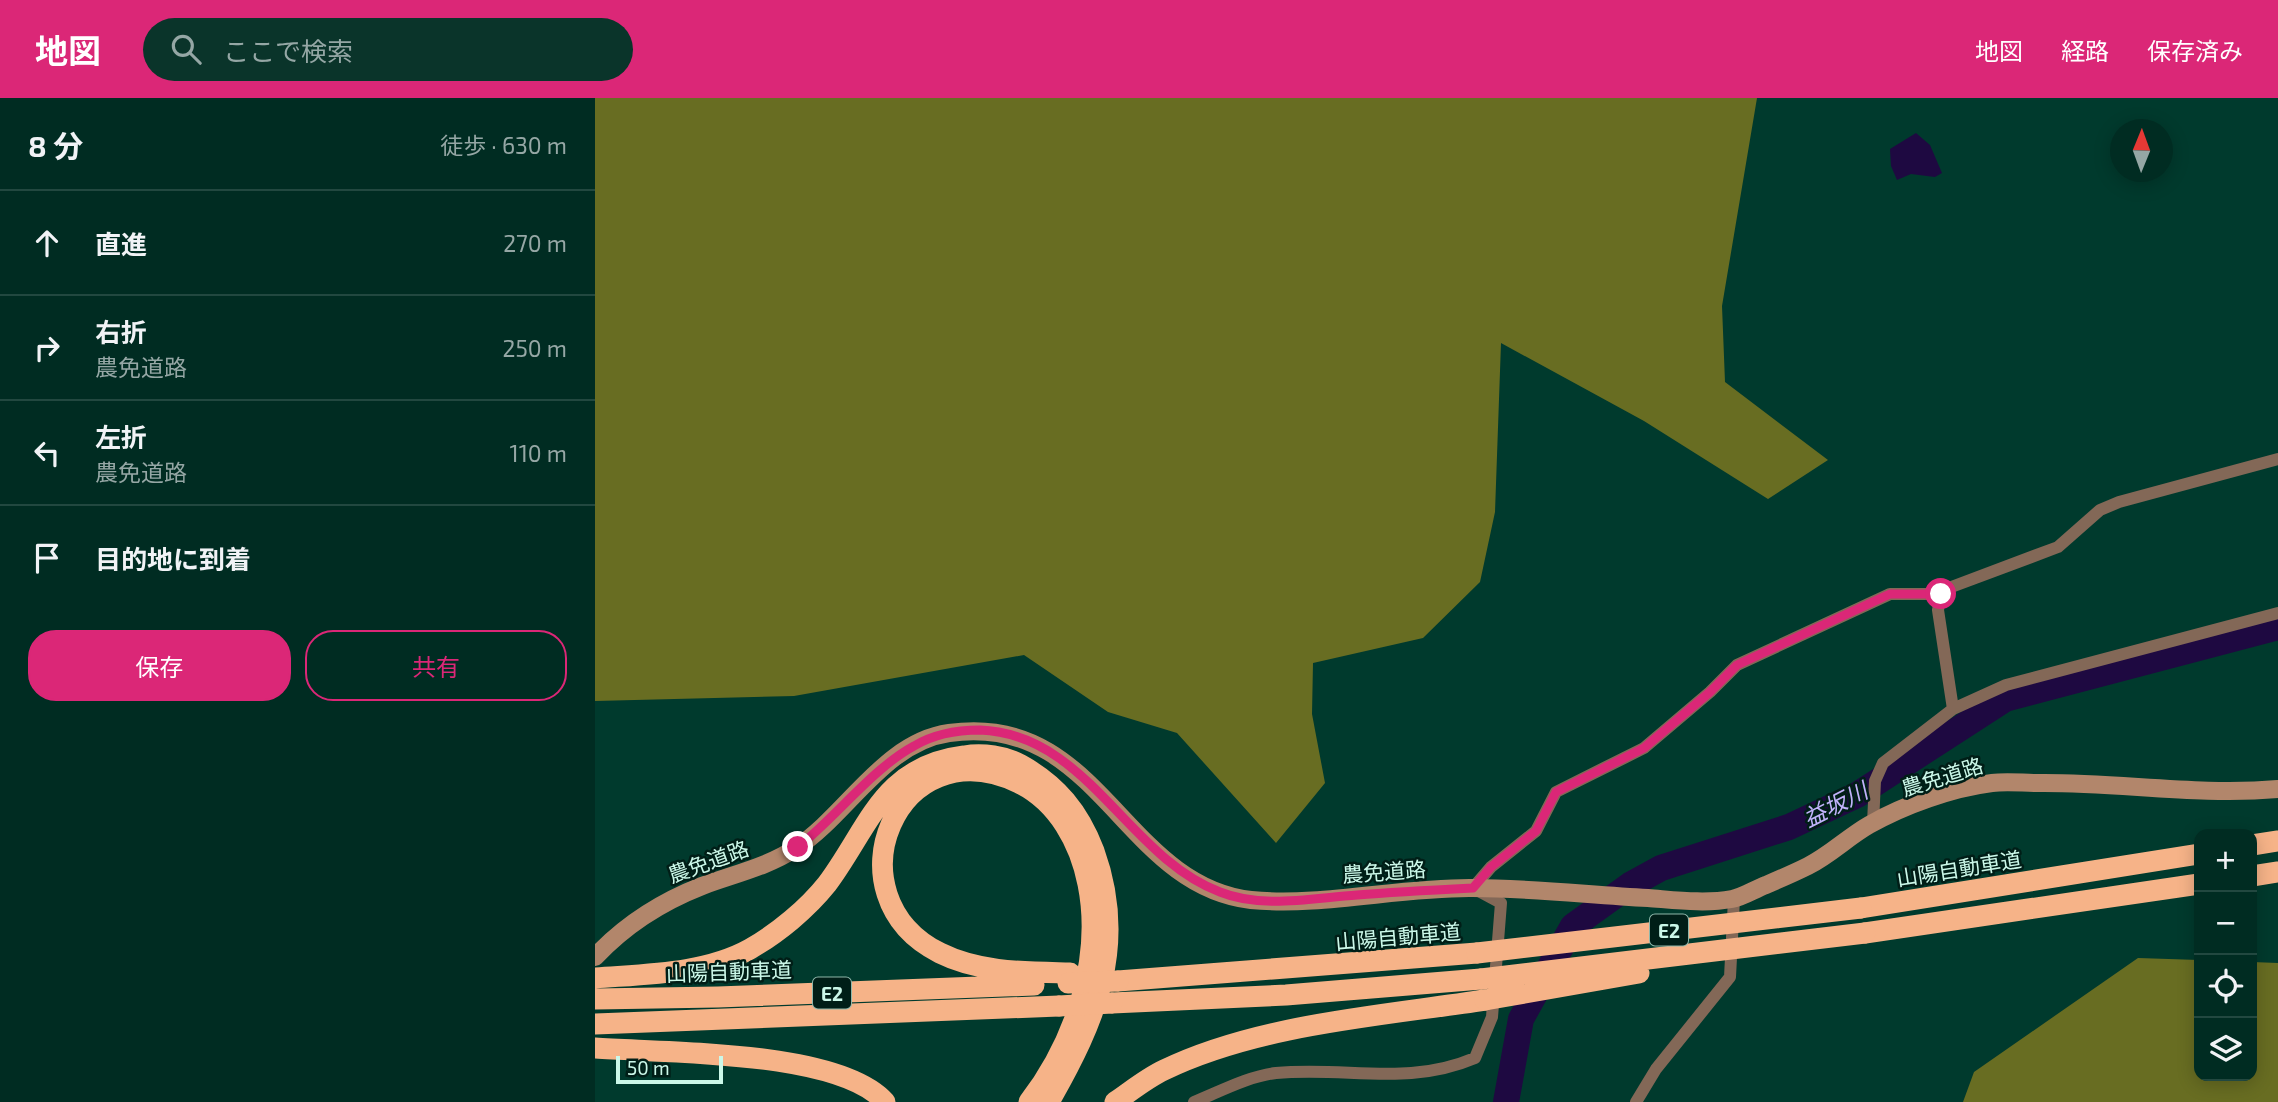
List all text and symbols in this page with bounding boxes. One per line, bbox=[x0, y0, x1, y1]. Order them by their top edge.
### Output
search box bbox=[143, 18, 633, 81]
text: 地図 bbox=[35, 30, 101, 70]
icon: search bbox=[167, 30, 205, 68]
text: ここで検索 bbox=[223, 35, 353, 66]
text: 地図 bbox=[1975, 36, 2023, 65]
text: 経路 bbox=[2061, 36, 2109, 65]
text: 保存済み bbox=[2147, 36, 2243, 65]
north arrow bbox=[2110, 119, 2173, 182]
text: 8 分 bbox=[28, 127, 83, 163]
text: 徒歩 · 630 m bbox=[440, 131, 567, 159]
icon: ahead bbox=[28, 224, 66, 262]
text: 直進 bbox=[95, 228, 147, 259]
text: 270 m bbox=[503, 229, 567, 257]
text: 右折 bbox=[95, 316, 147, 347]
icon: right bbox=[28, 329, 66, 367]
text: 250 m bbox=[503, 334, 567, 362]
text: 農免道路 bbox=[95, 353, 187, 381]
text: 左折 bbox=[95, 421, 147, 452]
icon: left bbox=[28, 434, 66, 472]
text: 110 m bbox=[510, 439, 567, 467]
text: 農免道路 bbox=[95, 458, 187, 486]
icon: arrive bbox=[28, 539, 66, 577]
text: 目的地に到着 bbox=[95, 543, 251, 574]
route start bbox=[1925, 578, 1956, 609]
button: 保存 bbox=[28, 630, 291, 701]
button: 共有 bbox=[305, 630, 567, 701]
street label: 農免道路 bbox=[1898, 752, 1986, 800]
water label: 益坂川 bbox=[1798, 775, 1875, 832]
map controls bbox=[2194, 829, 2257, 1081]
button: + bbox=[2194, 829, 2257, 892]
route end bbox=[782, 831, 813, 862]
street label: 農免道路 bbox=[664, 835, 752, 887]
street label: 山陽自動車道 bbox=[1895, 846, 2023, 890]
street label: 農免道路 bbox=[1341, 856, 1427, 886]
button: − bbox=[2194, 892, 2257, 955]
road number: E2 bbox=[1650, 915, 1688, 946]
street label: 山陽自動車道 bbox=[1334, 918, 1462, 954]
button: locate bbox=[2194, 955, 2257, 1018]
street label: 山陽自動車道 bbox=[666, 956, 792, 986]
road number: E2 bbox=[813, 978, 851, 1009]
button: layers bbox=[2194, 1018, 2257, 1081]
scale bar bbox=[616, 1053, 723, 1085]
text: 50 m bbox=[627, 1056, 670, 1079]

